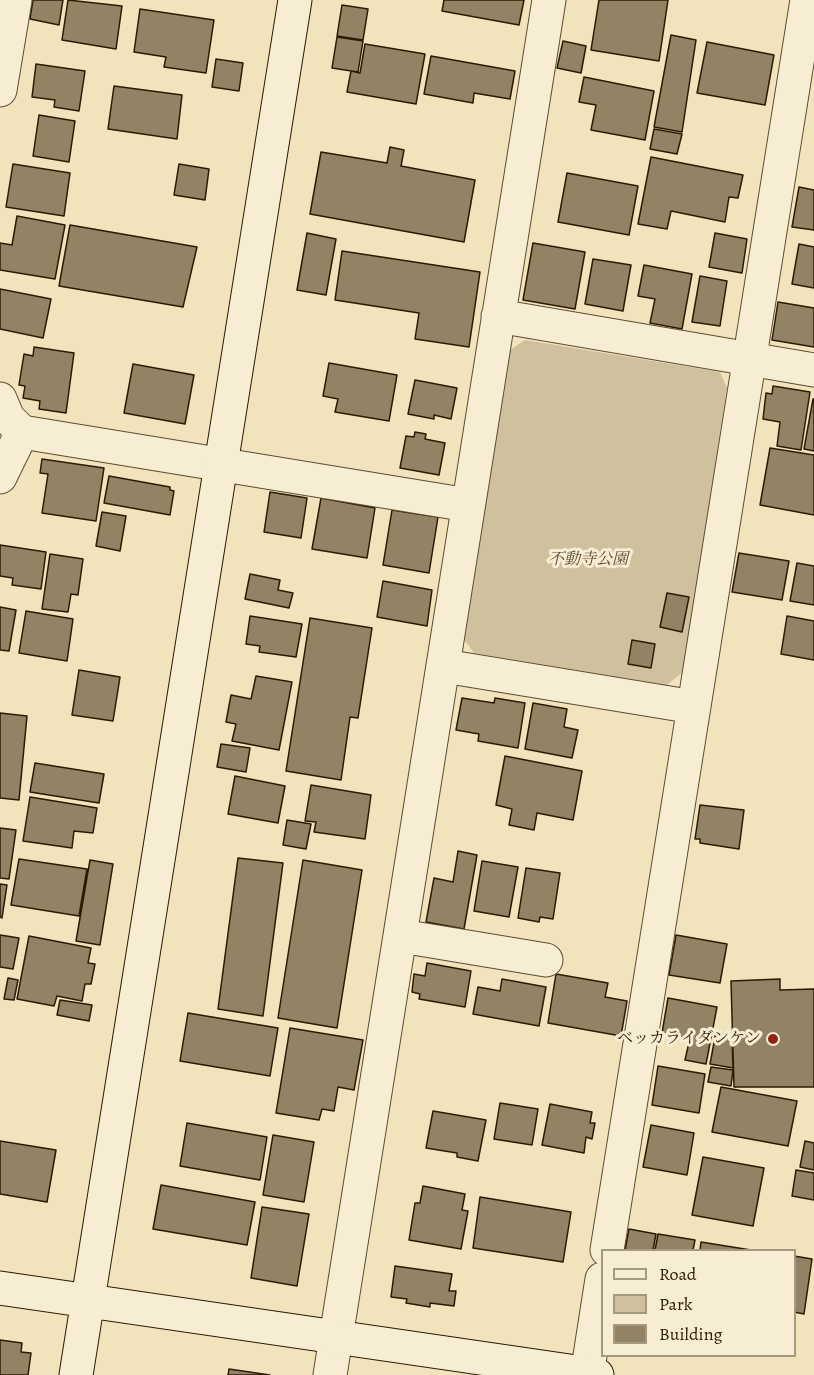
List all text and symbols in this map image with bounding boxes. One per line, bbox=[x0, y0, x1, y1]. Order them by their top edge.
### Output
park label: 不動寺公園 bbox=[548, 550, 628, 570]
place label: ベッカライダンケン bbox=[617, 1029, 761, 1049]
marker: ベッカライダンケン bbox=[766, 1032, 780, 1046]
legend bbox=[601, 1249, 796, 1357]
text: Road bbox=[659, 1262, 696, 1286]
text: Park bbox=[659, 1292, 693, 1316]
text: Building bbox=[659, 1322, 723, 1346]

